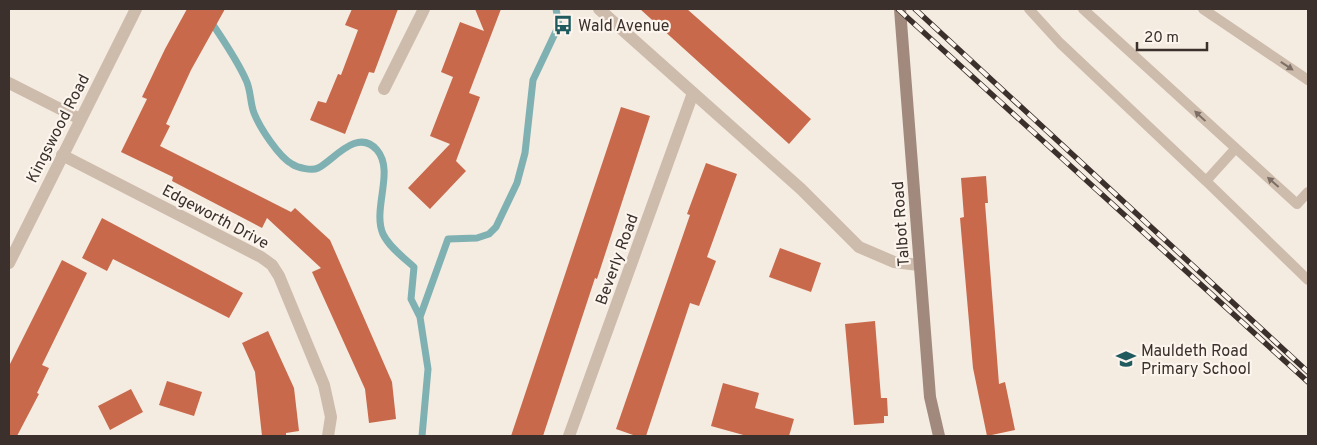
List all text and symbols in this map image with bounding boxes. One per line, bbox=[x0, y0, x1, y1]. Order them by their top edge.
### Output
bus stop icon: Wald Avenue bbox=[552, 14, 574, 36]
place label: Wald Avenue bbox=[578, 17, 669, 37]
scale bar bbox=[1137, 20, 1207, 52]
text: 20 m bbox=[1144, 29, 1179, 48]
one-way arrow bbox=[1280, 61, 1293, 71]
street label: Kingswood Road bbox=[23, 71, 95, 187]
one-way arrow bbox=[1194, 110, 1206, 122]
one-way arrow bbox=[1266, 177, 1279, 188]
street label: Talbot Road bbox=[889, 180, 915, 267]
street label: Edgeworth Drive bbox=[158, 181, 272, 254]
street label: Beverly Road bbox=[592, 211, 644, 308]
place label: Mauldeth Road Primary School bbox=[1141, 342, 1251, 380]
school or university icon: Mauldeth Road Primary School bbox=[1115, 348, 1137, 370]

